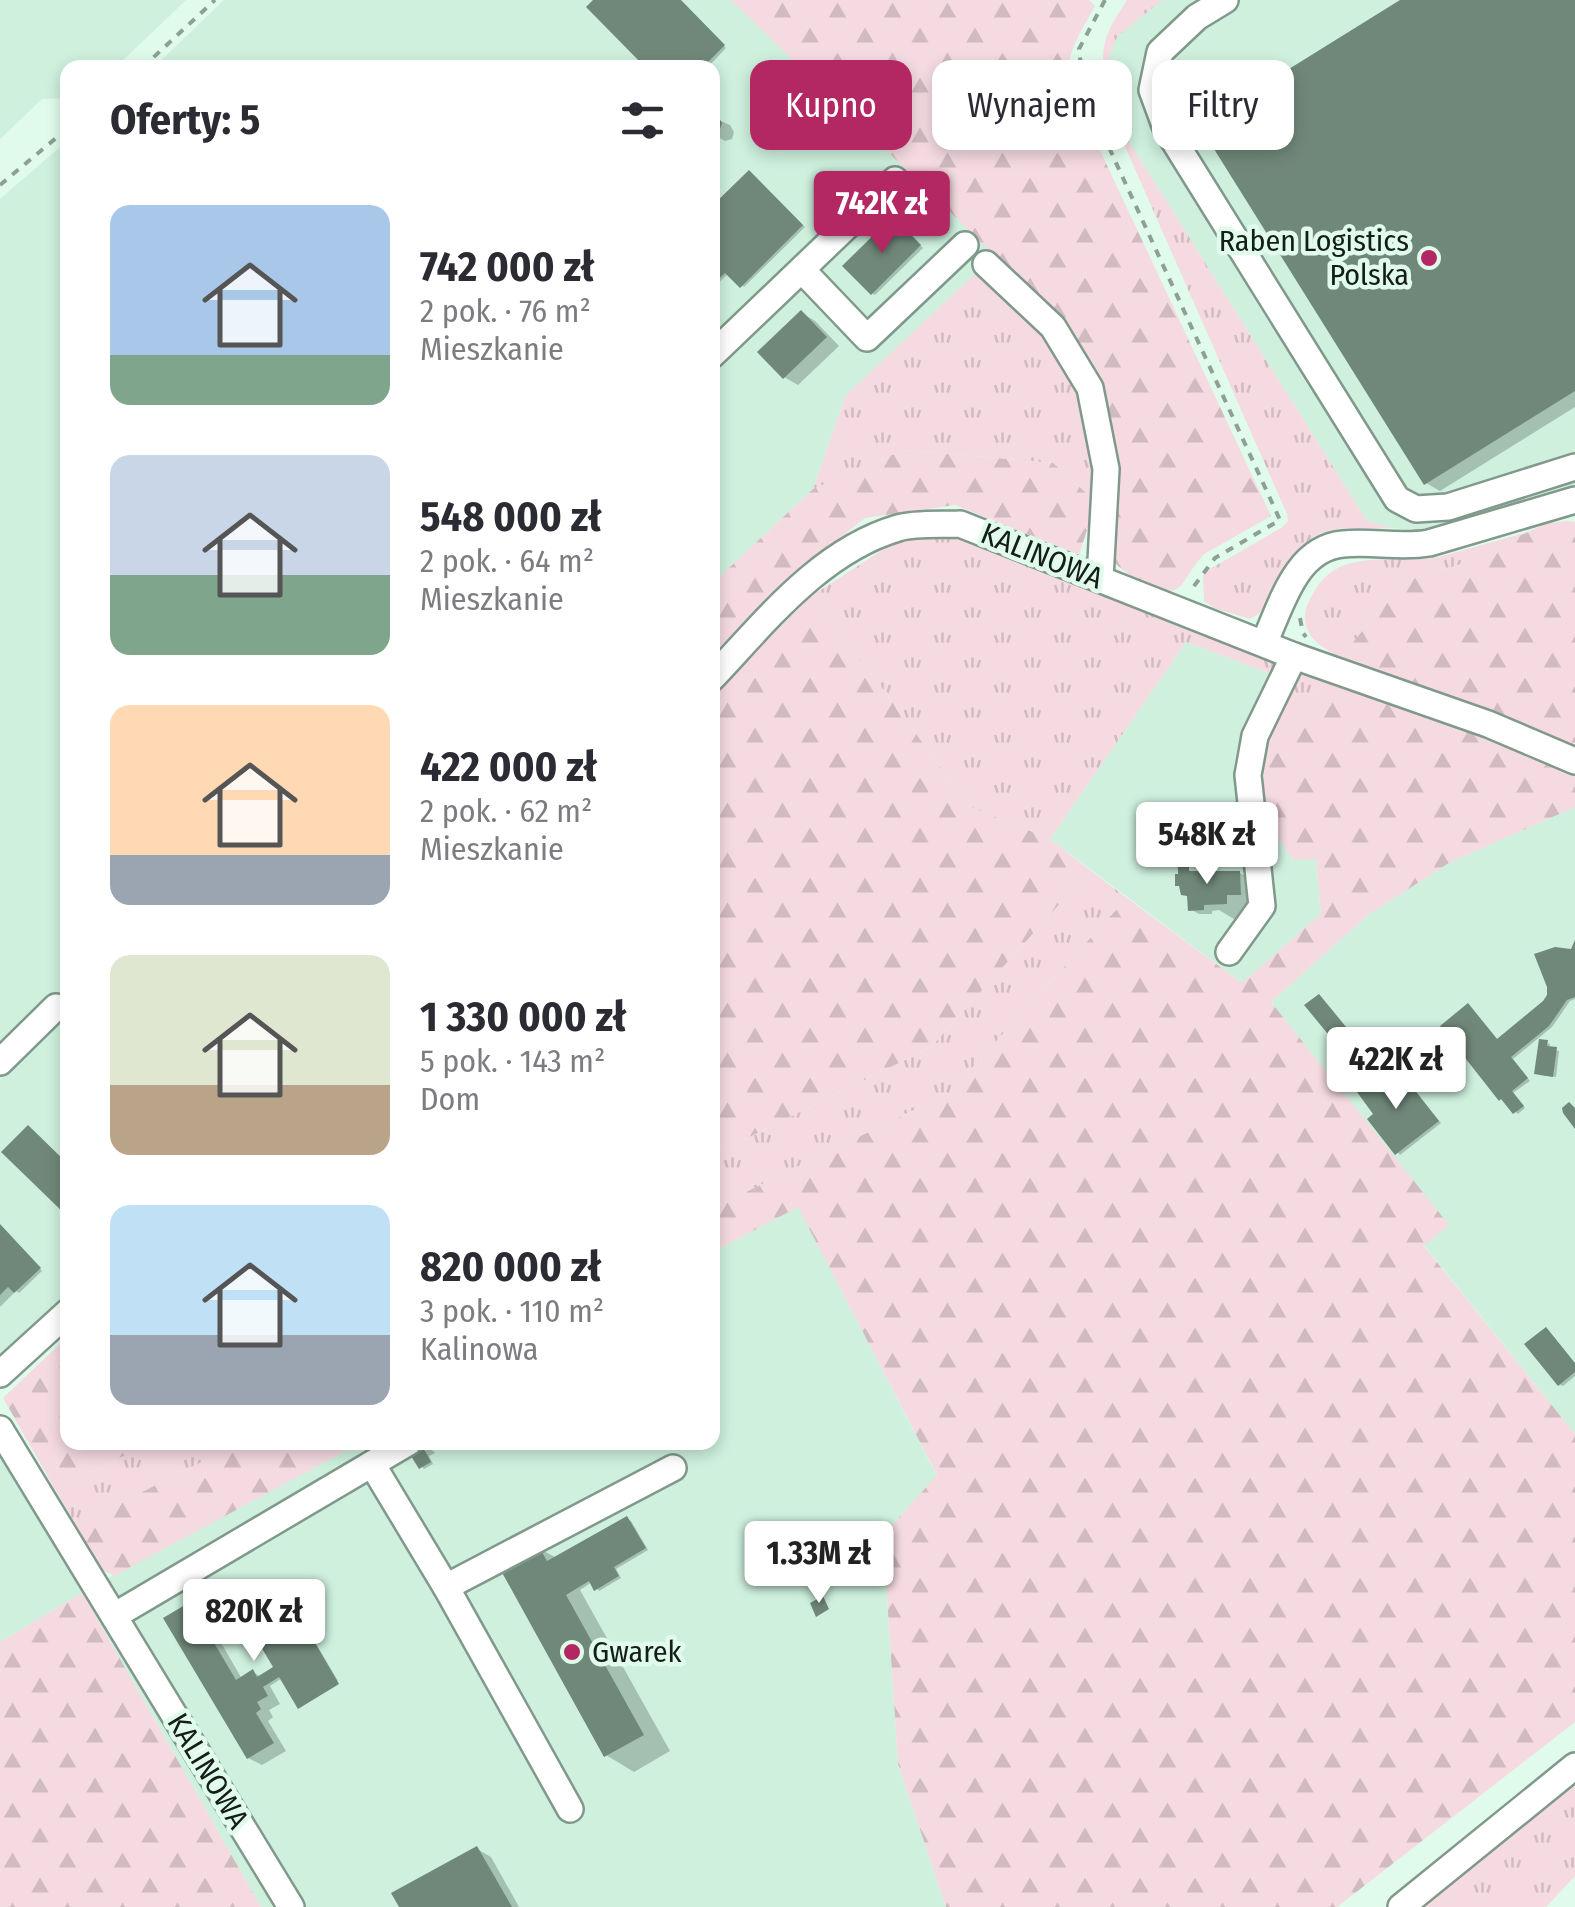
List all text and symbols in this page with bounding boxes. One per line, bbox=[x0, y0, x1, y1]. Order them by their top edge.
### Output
chip: Kupno bbox=[750, 60, 912, 150]
chip: Wynajem bbox=[932, 60, 1132, 150]
chip: Filtry bbox=[1152, 60, 1294, 150]
icon: filters bbox=[615, 93, 670, 148]
text: Oferty: 5 bbox=[110, 95, 261, 145]
pin: 742K zł bbox=[790, 171, 974, 256]
text: 742K zł bbox=[836, 184, 928, 222]
place label: Raben Logistics Polska bbox=[1219, 223, 1409, 293]
text: 742 000 zł bbox=[420, 242, 594, 292]
icon: home bbox=[190, 245, 310, 365]
marker: Raben Logistics Polska bbox=[1418, 247, 1440, 269]
text: 2 pok. · 76 m² bbox=[420, 292, 591, 330]
text: Mieszkanie bbox=[420, 330, 564, 368]
text: 548 000 zł bbox=[420, 492, 602, 542]
icon: home bbox=[190, 495, 310, 615]
street label: KALINOWA bbox=[976, 515, 1108, 597]
text: 2 pok. · 64 m² bbox=[420, 542, 594, 580]
text: Mieszkanie bbox=[420, 580, 564, 618]
text: 422 000 zł bbox=[420, 742, 597, 792]
icon: home bbox=[190, 745, 310, 865]
text: 2 pok. · 62 m² bbox=[420, 792, 592, 830]
pin: 548K zł bbox=[1115, 802, 1299, 887]
text: 548K zł bbox=[1158, 815, 1256, 853]
text: Mieszkanie bbox=[420, 830, 564, 868]
text: 1 330 000 zł bbox=[420, 992, 626, 1042]
icon: home bbox=[190, 995, 310, 1115]
pin: 422K zł bbox=[1304, 1027, 1488, 1112]
text: 422K zł bbox=[1349, 1040, 1443, 1078]
text: 5 pok. · 143 m² bbox=[420, 1042, 605, 1080]
text: Dom bbox=[420, 1080, 480, 1118]
text: 820 000 zł bbox=[420, 1242, 602, 1292]
icon: home bbox=[190, 1245, 310, 1365]
text: 3 pok. · 110 m² bbox=[420, 1292, 604, 1330]
text: Kalinowa bbox=[420, 1330, 539, 1368]
pin: 1.33M zł bbox=[716, 1521, 922, 1606]
text: 1.33M zł bbox=[767, 1534, 871, 1572]
pin: 820K zł bbox=[162, 1579, 346, 1664]
text: 820K zł bbox=[205, 1592, 303, 1630]
place label: Gwarek bbox=[592, 1634, 682, 1670]
marker: Gwarek bbox=[561, 1641, 583, 1663]
street label: KALINOWA bbox=[160, 1707, 257, 1835]

